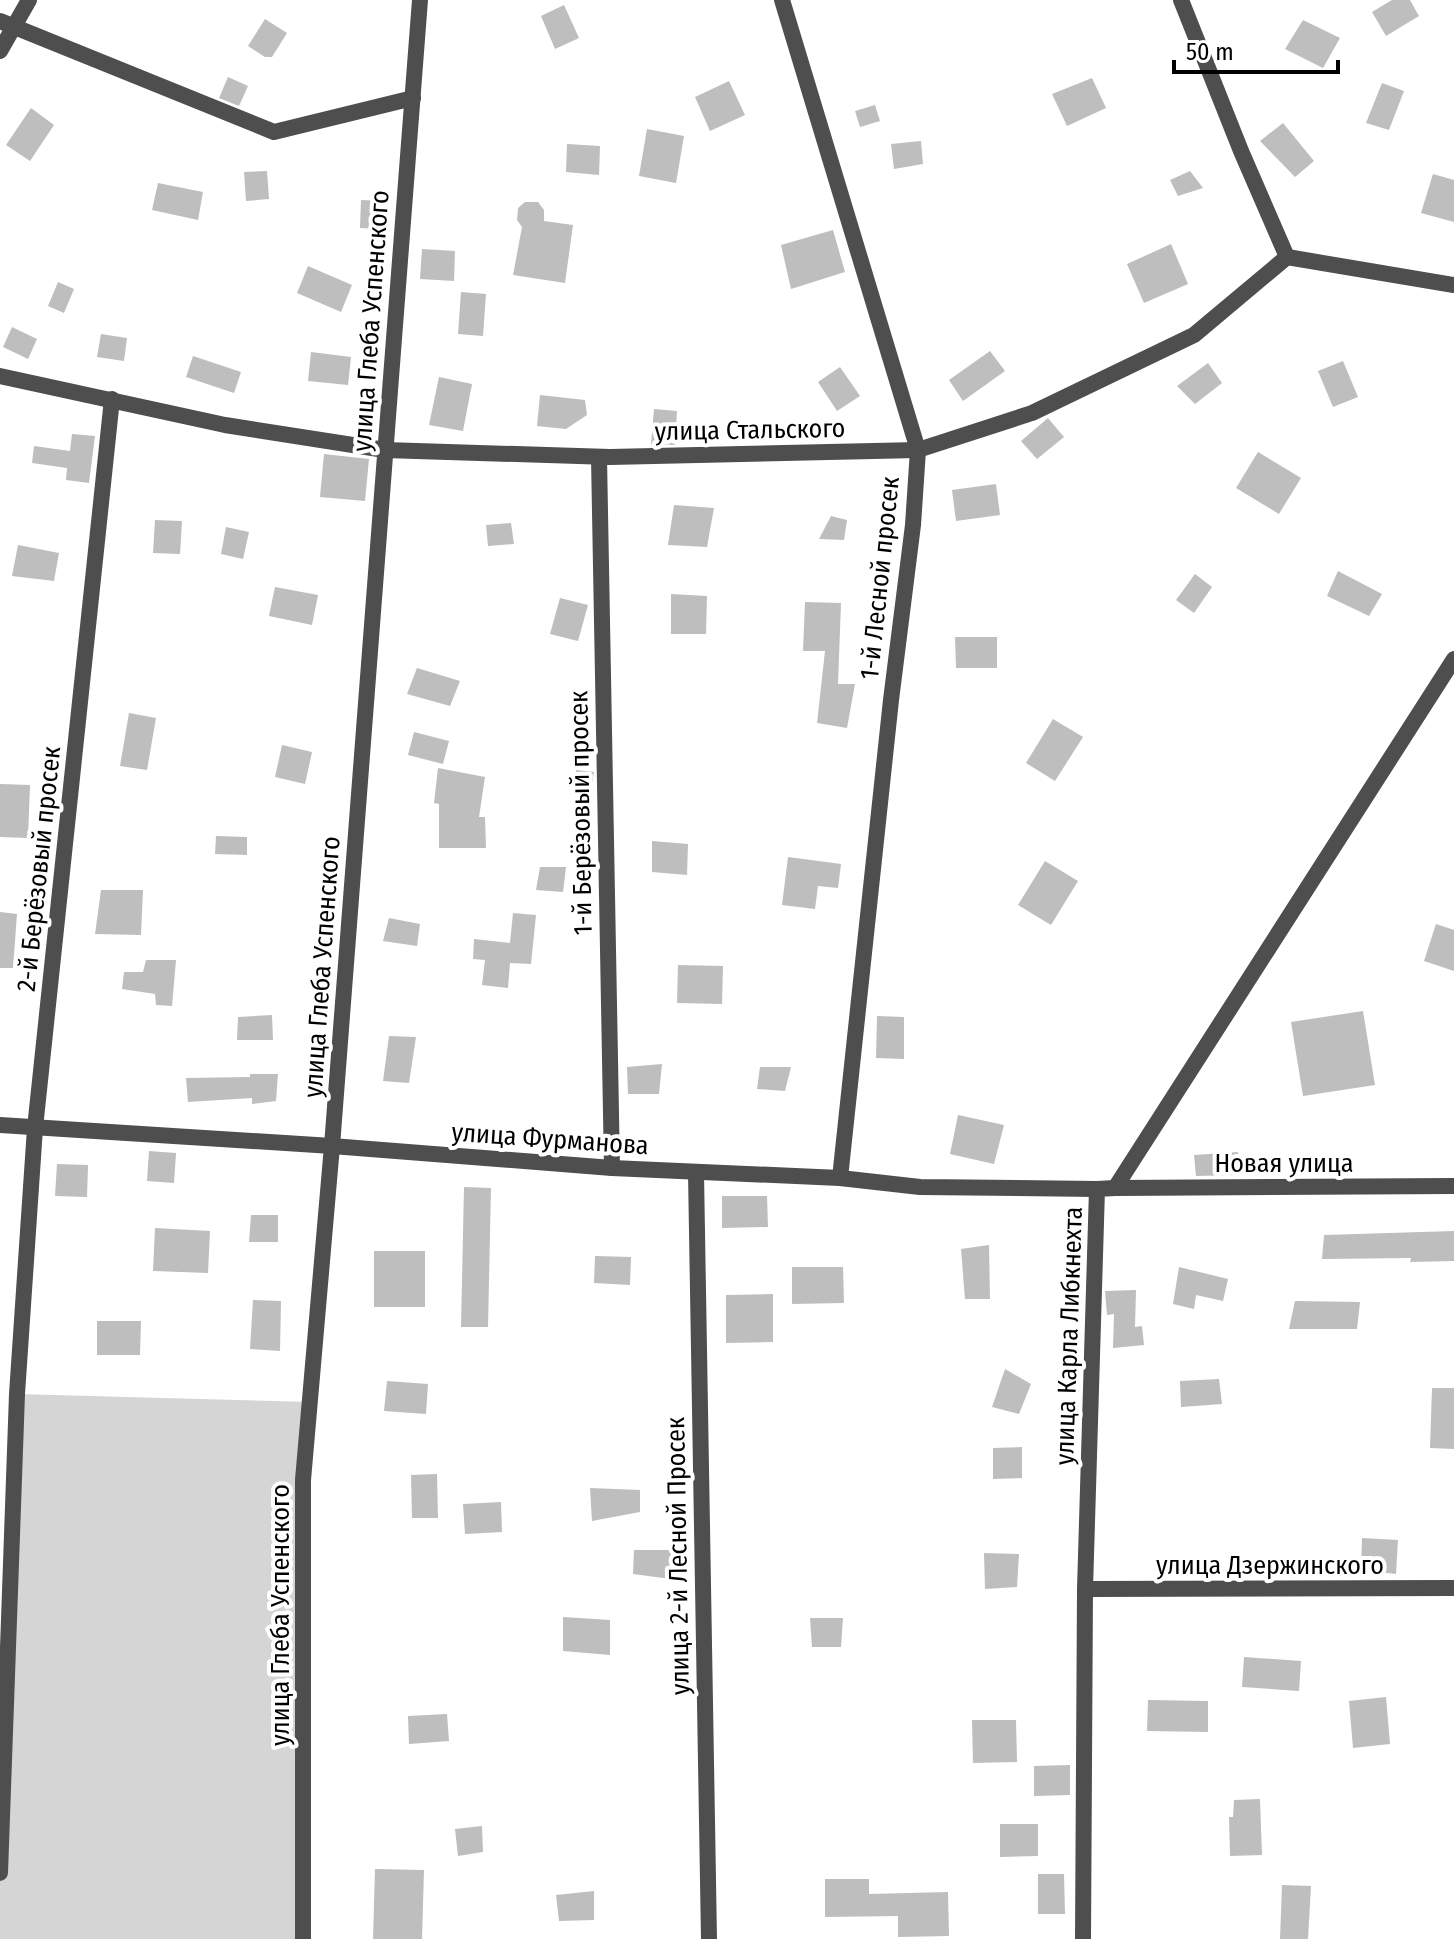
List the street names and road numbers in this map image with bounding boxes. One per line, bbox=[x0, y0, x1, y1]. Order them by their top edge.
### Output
street label: улица Глеба Успенского bbox=[346, 189, 396, 453]
street label: улица Стальского bbox=[654, 413, 846, 447]
street label: 1-й Лесной просек bbox=[854, 475, 906, 681]
street label: 1-й Берёзовый просек bbox=[563, 690, 599, 936]
street label: 2-й Берёзовый просек bbox=[11, 745, 67, 993]
street label: улица Глеба Успенского bbox=[297, 835, 347, 1099]
street label: улица Фурманова bbox=[450, 1117, 650, 1161]
street label: Новая улица bbox=[1214, 1148, 1354, 1179]
street label: улица Карла Либкнехта bbox=[1049, 1206, 1089, 1466]
street label: улица 2-й Лесной Просек bbox=[660, 1417, 696, 1695]
street label: улица Глеба Успенского bbox=[265, 1484, 296, 1746]
street label: улица Дзержинского bbox=[1156, 1550, 1384, 1581]

